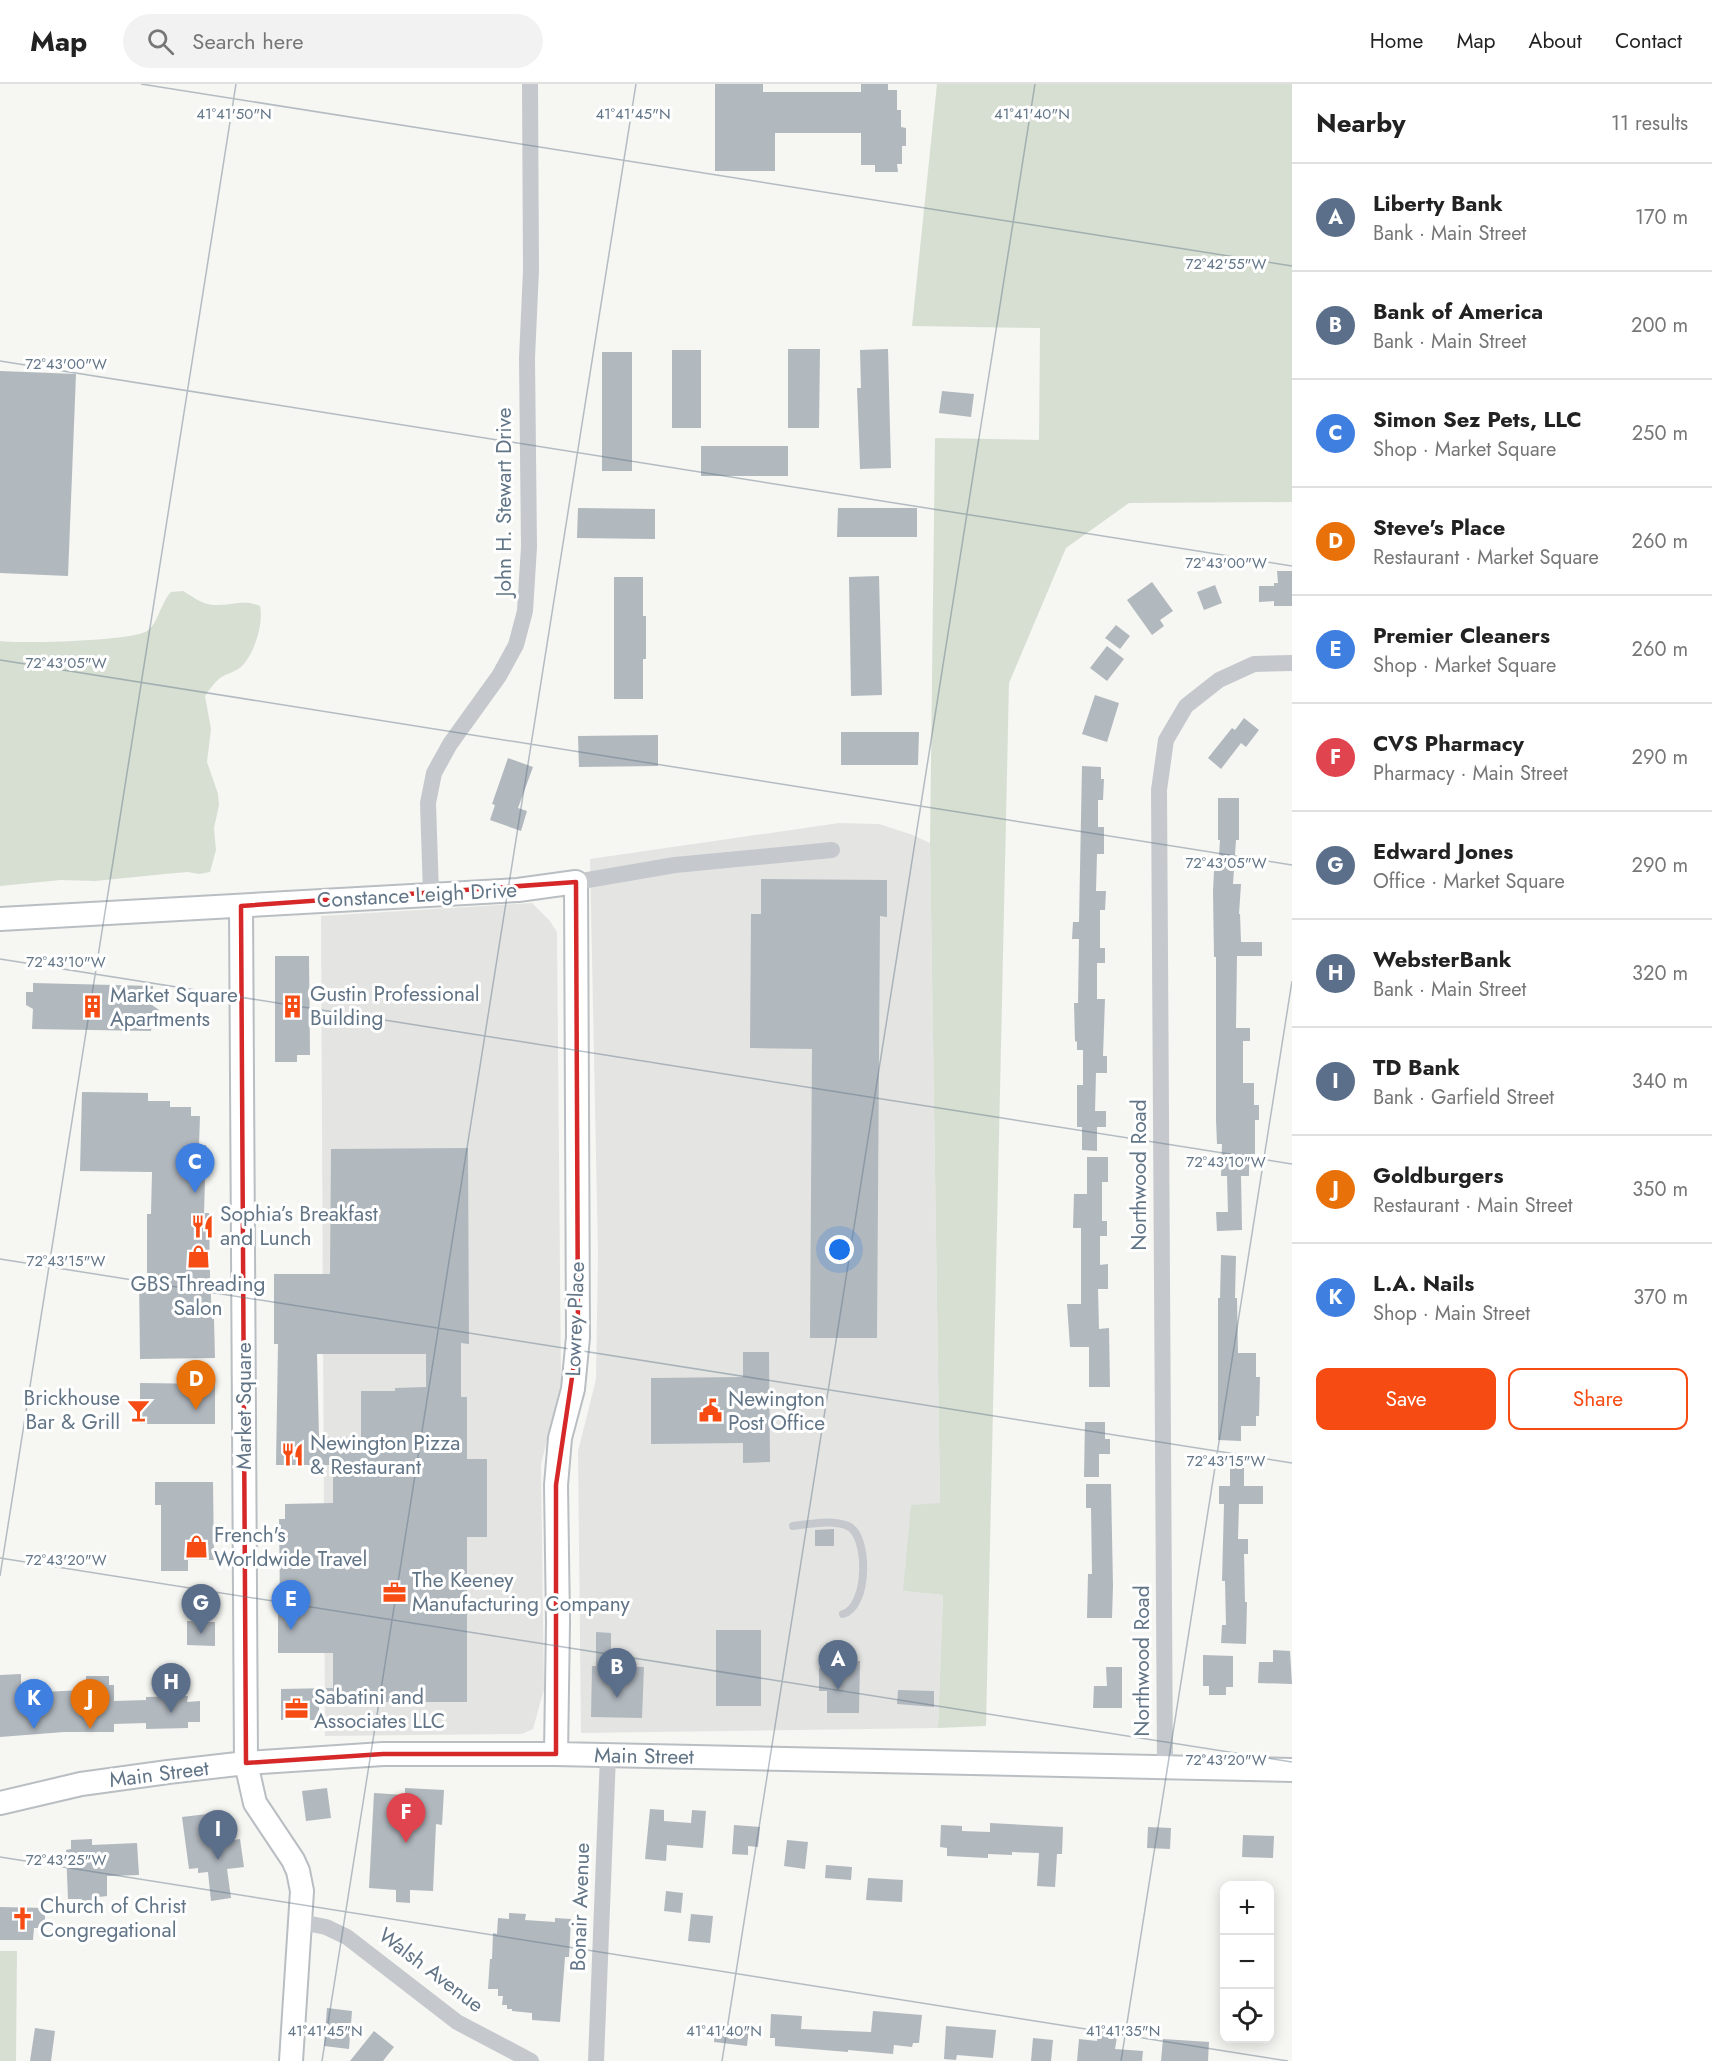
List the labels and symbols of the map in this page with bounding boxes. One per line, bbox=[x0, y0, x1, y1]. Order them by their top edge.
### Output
text: 41°41'50"N bbox=[196, 103, 272, 125]
text: 41°41'45"N bbox=[595, 103, 671, 125]
text: 41°41'40"N bbox=[994, 103, 1070, 125]
text: 72°42'55"W bbox=[1186, 253, 1267, 275]
text: 72°43'00"W bbox=[25, 353, 107, 375]
street label: John H. Stewart Drive bbox=[489, 407, 519, 600]
text: 72°43'00"W bbox=[1185, 552, 1267, 574]
text: 72°43'05"W bbox=[25, 652, 107, 674]
text: 72°43'05"W bbox=[1185, 852, 1267, 874]
street label: Constance Leigh Drive bbox=[316, 875, 518, 915]
text: 72°43'10"W bbox=[26, 951, 106, 973]
place label: Gustin Professional Building bbox=[310, 979, 480, 1033]
place label: Market Square Apartments bbox=[110, 980, 238, 1034]
building icon: Gustin Professional Building bbox=[279, 993, 305, 1019]
building icon: Market Square Apartments bbox=[79, 994, 105, 1020]
street label: Northwood Road bbox=[1124, 1099, 1154, 1251]
pin: C bbox=[176, 1144, 214, 1193]
text: 72°43'10"W bbox=[1186, 1151, 1266, 1173]
place label: Sophia’s Breakfast and Lunch bbox=[220, 1199, 378, 1253]
restaurant icon: Sophia’s Breakfast and Lunch bbox=[189, 1213, 215, 1239]
your location bbox=[825, 1235, 854, 1264]
shop icon: GBS Threading Salon bbox=[185, 1243, 211, 1269]
text: 72°43'15"W bbox=[27, 1250, 106, 1272]
street label: Lowrey Place bbox=[558, 1261, 592, 1377]
place label: GBS Threading Salon bbox=[131, 1269, 265, 1323]
street label: Market Square bbox=[229, 1342, 259, 1470]
pin: D bbox=[176, 1360, 216, 1410]
place label: Brickhouse Bar & Grill bbox=[24, 1383, 120, 1437]
place label: Newington Post Office bbox=[728, 1384, 825, 1438]
bar icon: Brickhouse Bar & Grill bbox=[125, 1397, 151, 1423]
public building icon: Newington Post Office bbox=[697, 1398, 723, 1424]
place label: Newington Pizza & Restaurant bbox=[310, 1428, 460, 1482]
restaurant icon: Newington Pizza & Restaurant bbox=[279, 1442, 305, 1468]
text: 72°43'15"W bbox=[1187, 1450, 1266, 1472]
place label: French's Worldwide Travel bbox=[214, 1520, 367, 1574]
shop icon: French's Worldwide Travel bbox=[183, 1534, 209, 1560]
text: 72°43'20"W bbox=[25, 1549, 107, 1571]
place label: The Keeney Manufacturing Company bbox=[412, 1565, 631, 1619]
office icon: The Keeney Manufacturing Company bbox=[381, 1579, 407, 1605]
pin: E bbox=[272, 1580, 310, 1630]
pin: G bbox=[182, 1584, 220, 1634]
street label: Northwood Road bbox=[1127, 1585, 1157, 1737]
pin: A bbox=[818, 1640, 858, 1690]
pin: B bbox=[598, 1648, 636, 1698]
pin: H bbox=[152, 1664, 190, 1713]
pin: K bbox=[15, 1680, 54, 1729]
pin: J bbox=[70, 1680, 110, 1729]
place label: Sabatini and Associates LLC bbox=[314, 1682, 445, 1736]
office icon: Sabatini and Associates LLC bbox=[283, 1696, 309, 1722]
street label: Main Street bbox=[594, 1740, 694, 1772]
text: 72°43'20"W bbox=[1185, 1749, 1267, 1771]
street label: Main Street bbox=[108, 1753, 210, 1795]
pin: F bbox=[386, 1794, 426, 1843]
pin: I bbox=[198, 1810, 238, 1860]
street label: Bonair Avenue bbox=[563, 1842, 597, 1972]
text: 72°43'25"W bbox=[26, 1849, 106, 1871]
place label: Church of Christ Congregational bbox=[40, 1891, 186, 1945]
church icon: Church of Christ Congregational bbox=[9, 1905, 35, 1931]
street label: Walsh Avenue bbox=[372, 1920, 490, 2020]
text: 41°41'45"N bbox=[287, 2020, 363, 2042]
text: 41°41'40"N bbox=[686, 2020, 762, 2042]
text: 41°41'35"N bbox=[1086, 2020, 1160, 2042]

